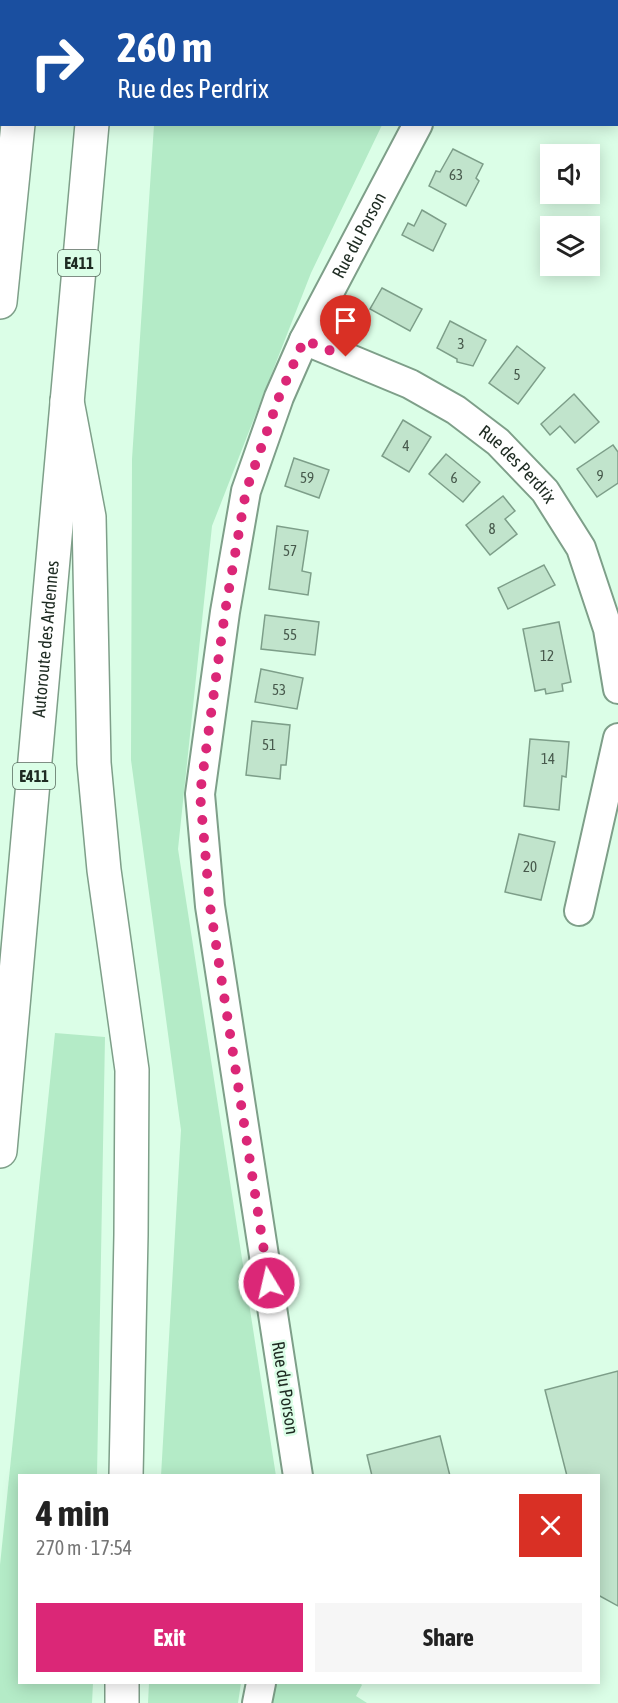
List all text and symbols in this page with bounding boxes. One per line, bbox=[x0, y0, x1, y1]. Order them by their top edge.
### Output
text: 260 m bbox=[117, 23, 212, 71]
icon: right bbox=[18, 24, 96, 102]
text: Rue des Perdrix bbox=[117, 73, 269, 104]
map controls bbox=[540, 144, 600, 276]
button: sound bbox=[540, 144, 600, 204]
house number: 63 bbox=[449, 166, 463, 183]
street label: Rue du Porson bbox=[328, 189, 390, 282]
button: layers bbox=[540, 216, 600, 276]
road number: E411 bbox=[58, 250, 100, 276]
pin bbox=[320, 295, 371, 357]
icon: arrive bbox=[329, 304, 362, 337]
house number: 3 bbox=[457, 335, 465, 352]
house number: 5 bbox=[513, 366, 521, 383]
street label: Rue des Perdrix bbox=[475, 420, 561, 507]
house number: 4 bbox=[402, 437, 410, 454]
house number: 9 bbox=[596, 467, 604, 484]
house number: 59 bbox=[300, 469, 314, 486]
house number: 6 bbox=[450, 469, 458, 486]
house number: 8 bbox=[488, 520, 496, 537]
house number: 57 bbox=[283, 542, 297, 559]
street label: Autoroute des Ardennes bbox=[28, 560, 63, 718]
house number: 55 bbox=[283, 626, 297, 643]
house number: 12 bbox=[540, 647, 554, 664]
house number: 53 bbox=[272, 681, 286, 698]
house number: 51 bbox=[262, 736, 276, 753]
house number: 14 bbox=[541, 750, 555, 767]
road number: E411 bbox=[13, 763, 55, 789]
house number: 20 bbox=[523, 858, 537, 875]
position arrow bbox=[237, 1251, 301, 1315]
street label: Rue du Porson bbox=[268, 1340, 303, 1436]
text: 4 min bbox=[36, 1492, 110, 1534]
button: close bbox=[519, 1494, 582, 1557]
text: 270 m · 17:54 bbox=[36, 1536, 132, 1559]
button: Exit bbox=[36, 1603, 303, 1672]
button: Share bbox=[315, 1603, 582, 1672]

